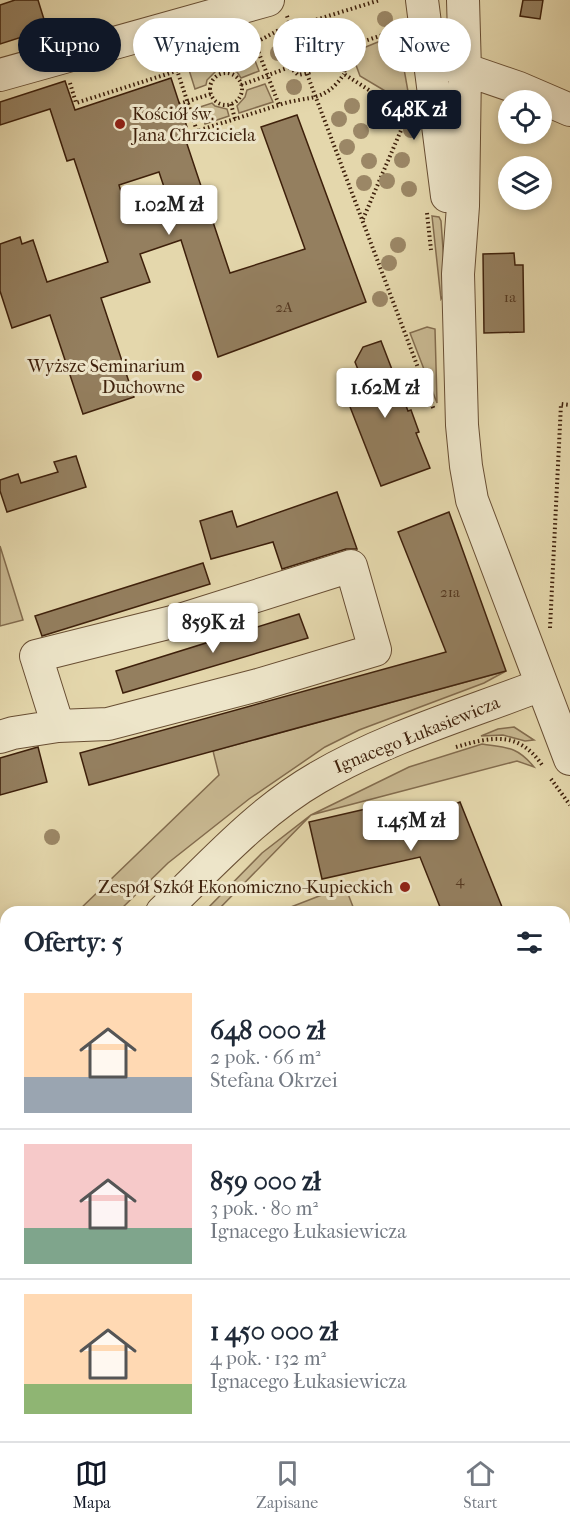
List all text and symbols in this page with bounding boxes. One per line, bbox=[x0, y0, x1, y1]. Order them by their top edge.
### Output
chip: Kupno bbox=[18, 18, 121, 72]
chip: Wynajem bbox=[133, 18, 261, 72]
chip: Filtry bbox=[273, 18, 366, 72]
chip: Nowe bbox=[378, 18, 471, 72]
pin: 648K zł bbox=[359, 90, 469, 141]
map controls bbox=[498, 90, 552, 210]
button: locate bbox=[498, 90, 552, 144]
text: 648K zł bbox=[381, 98, 447, 121]
place label: Kościół św. Jana Chrzciciela bbox=[130, 104, 256, 146]
marker: Kościół św. Jana Chrzciciela bbox=[113, 117, 127, 131]
button: layers bbox=[498, 156, 552, 210]
pin: 1.02M zł bbox=[107, 185, 231, 236]
text: 1.02M zł bbox=[134, 193, 204, 216]
house number: 1a bbox=[504, 288, 517, 306]
house number: 2A bbox=[275, 298, 293, 316]
place label: Wyższe Seminarium Duchowne bbox=[27, 356, 185, 398]
pin: 1.62M zł bbox=[323, 368, 447, 419]
marker: Wyższe Seminarium Duchowne bbox=[190, 369, 204, 383]
text: 1.62M zł bbox=[350, 376, 420, 399]
house number: 21a bbox=[440, 583, 461, 601]
pin: 859K zł bbox=[158, 603, 268, 654]
text: 859K zł bbox=[182, 611, 244, 634]
street label: Ignacego Łukasiewicza bbox=[331, 692, 503, 778]
pin: 1.45M zł bbox=[349, 801, 473, 852]
text: 1.45M zł bbox=[377, 809, 445, 832]
house number: 4 bbox=[456, 871, 466, 889]
place label: Zespół Szkół Ekonomiczno-Kupieckich bbox=[98, 877, 393, 898]
marker: Zespół Szkół Ekonomiczno-Kupieckich bbox=[398, 880, 412, 894]
icon: filters bbox=[513, 926, 546, 959]
text: Oferty: 5 bbox=[24, 927, 123, 958]
text: 648 000 zł bbox=[210, 1015, 325, 1046]
icon: home bbox=[72, 1017, 144, 1089]
text: 2 pok. · 66 m² bbox=[210, 1046, 321, 1069]
text: Stefana Okrzei bbox=[210, 1069, 338, 1092]
text: 859 000 zł bbox=[210, 1166, 321, 1197]
icon: home bbox=[72, 1168, 144, 1240]
text: 3 pok. · 80 m² bbox=[210, 1197, 318, 1220]
text: Ignacego Łukasiewicza bbox=[210, 1220, 406, 1243]
text: 1 450 000 zł bbox=[210, 1316, 338, 1347]
icon: home bbox=[72, 1318, 144, 1390]
text: 4 pok. · 132 m² bbox=[210, 1347, 326, 1370]
text: Ignacego Łukasiewicza bbox=[210, 1370, 406, 1393]
tab: Mapa bbox=[73, 1457, 111, 1512]
tab: Zapisane bbox=[256, 1457, 318, 1512]
tab: Start bbox=[463, 1457, 497, 1512]

